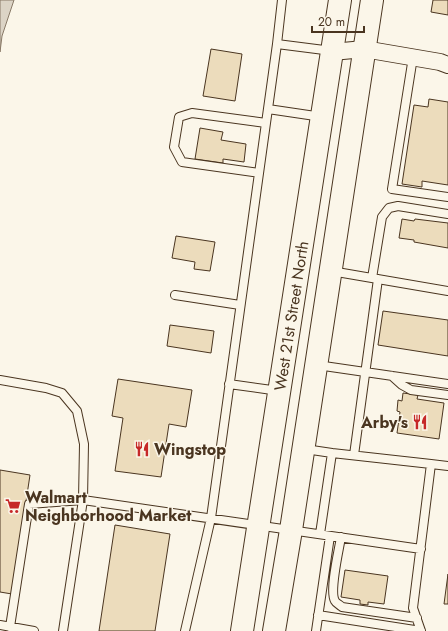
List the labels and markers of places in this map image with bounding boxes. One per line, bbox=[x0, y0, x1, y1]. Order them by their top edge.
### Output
place label: Arby's bbox=[360, 411, 408, 434]
restaurant icon: Arby's bbox=[411, 413, 429, 431]
place label: Wingstop bbox=[154, 438, 226, 461]
restaurant icon: Wingstop bbox=[133, 440, 151, 458]
place label: Walmart Neighborhood Market bbox=[25, 486, 192, 527]
supermarket icon: Walmart Neighborhood Market bbox=[4, 497, 22, 515]

